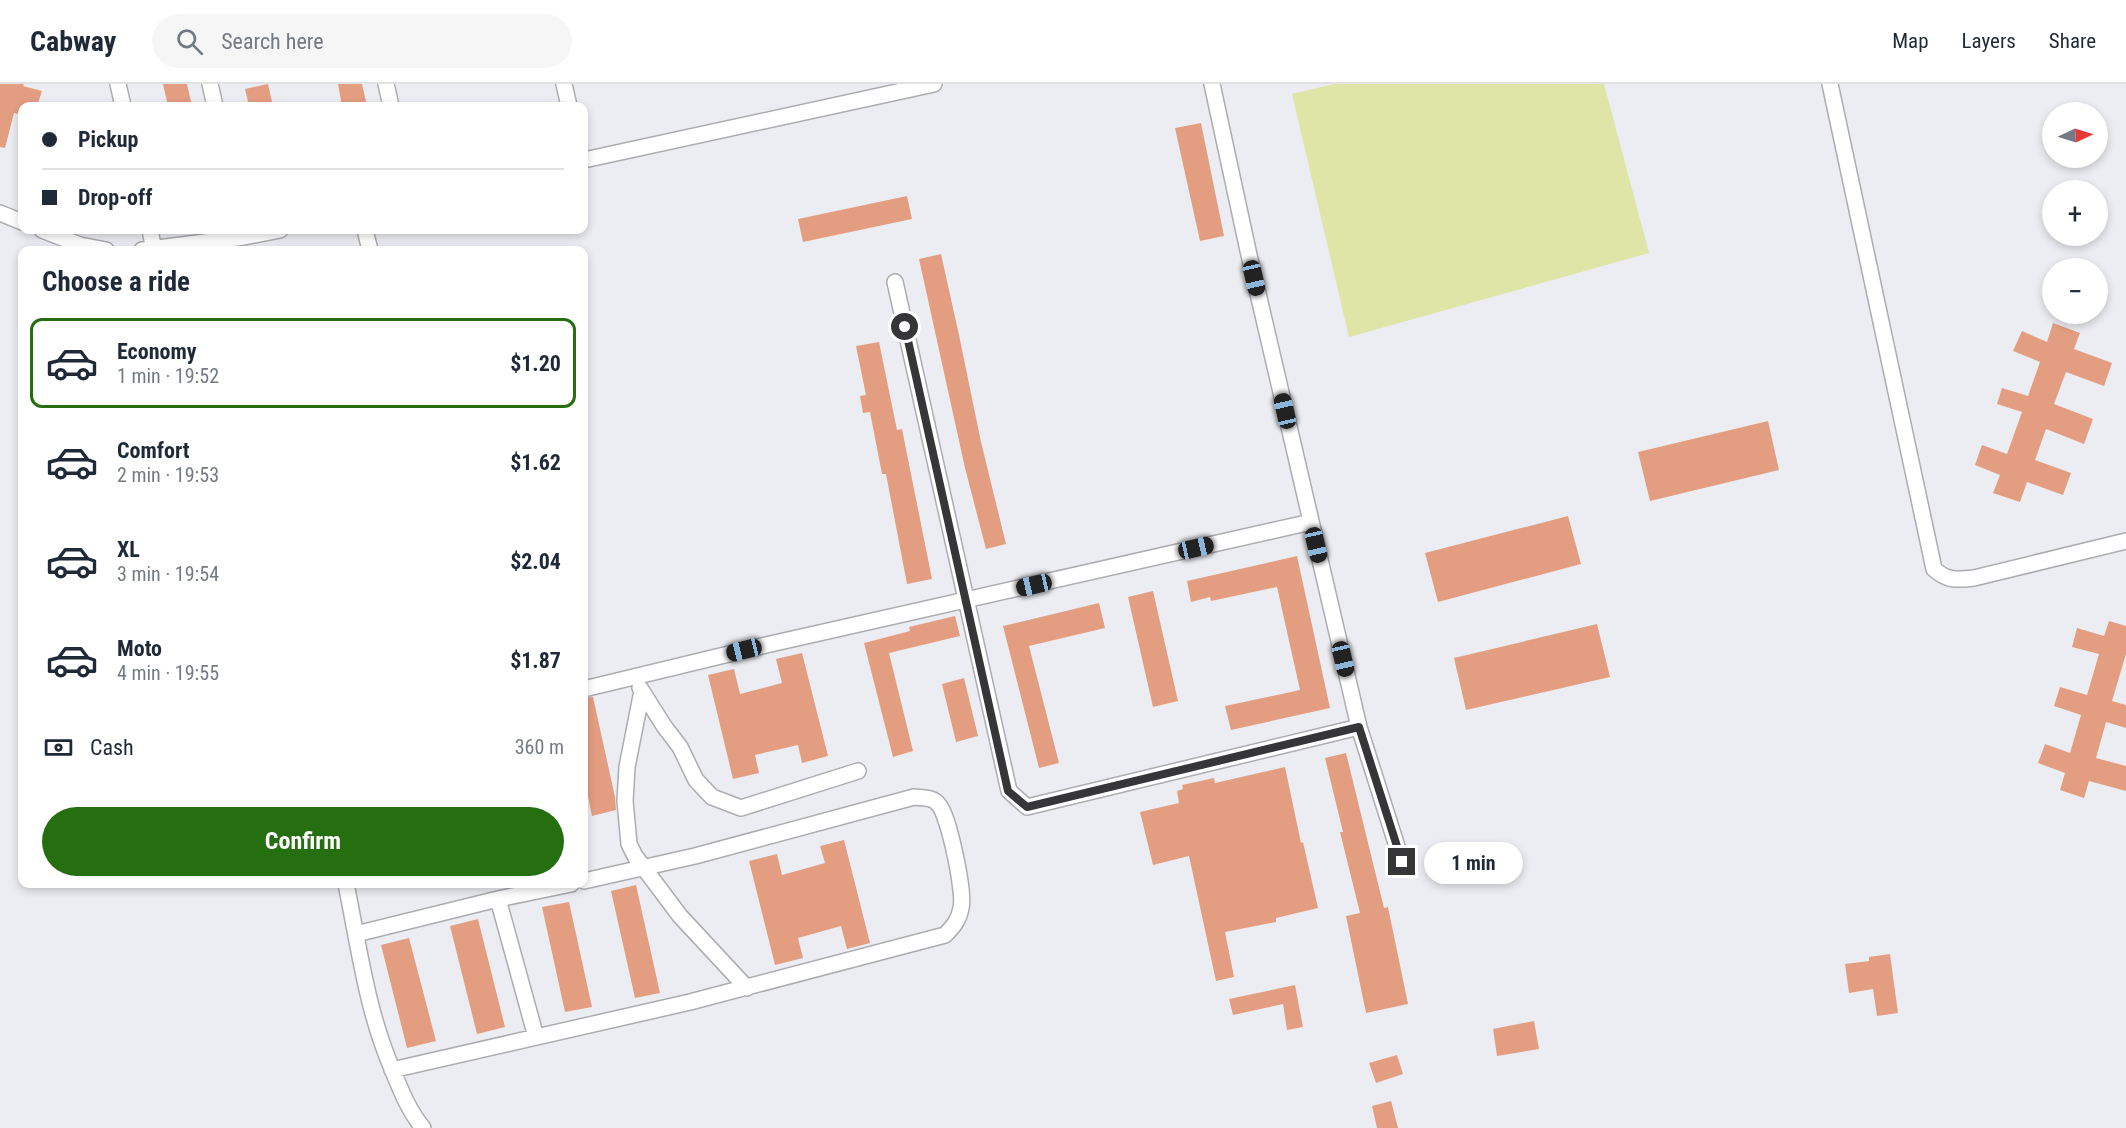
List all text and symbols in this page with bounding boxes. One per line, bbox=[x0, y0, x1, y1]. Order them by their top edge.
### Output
search box bbox=[152, 14, 572, 68]
text: Cabway bbox=[30, 25, 116, 58]
icon: search bbox=[173, 25, 206, 58]
text: Search here bbox=[221, 29, 324, 54]
text: Map bbox=[1892, 29, 1929, 53]
text: Layers bbox=[1962, 29, 2016, 53]
text: Share bbox=[2049, 29, 2096, 53]
north arrow bbox=[2042, 102, 2108, 168]
map controls bbox=[2042, 102, 2108, 324]
text: Pickup bbox=[78, 127, 138, 152]
button: + bbox=[2042, 180, 2108, 246]
text: Drop-off bbox=[78, 185, 152, 210]
car bbox=[1241, 258, 1267, 298]
button: − bbox=[2042, 258, 2108, 324]
text: Choose a ride bbox=[42, 266, 190, 298]
route start bbox=[891, 313, 918, 340]
icon: car bbox=[45, 336, 99, 390]
text: Economy bbox=[117, 339, 197, 364]
text: $1.20 bbox=[510, 351, 561, 376]
text: 1 min · 19:52 bbox=[117, 364, 219, 388]
car bbox=[1272, 391, 1298, 431]
icon: car bbox=[45, 435, 99, 489]
text: Comfort bbox=[117, 438, 190, 463]
text: $1.62 bbox=[510, 450, 561, 475]
text: 2 min · 19:53 bbox=[117, 463, 219, 487]
car bbox=[1303, 525, 1329, 565]
icon: car bbox=[45, 534, 99, 588]
car bbox=[1176, 535, 1216, 561]
text: XL bbox=[117, 537, 140, 562]
text: $2.04 bbox=[510, 549, 561, 574]
text: 3 min · 19:54 bbox=[117, 562, 219, 586]
car bbox=[1014, 572, 1054, 598]
icon: car bbox=[45, 633, 99, 687]
text: Moto bbox=[117, 636, 162, 661]
car bbox=[724, 637, 764, 663]
car bbox=[1330, 639, 1356, 679]
text: $1.87 bbox=[510, 648, 561, 673]
text: 4 min · 19:55 bbox=[117, 661, 219, 685]
icon: cash bbox=[42, 731, 75, 764]
text: Cash bbox=[90, 735, 134, 760]
text: 360 m bbox=[515, 735, 564, 759]
button: Confirm bbox=[42, 807, 564, 876]
callout: 1 min bbox=[1423, 841, 1522, 883]
route end bbox=[1388, 848, 1415, 875]
text: 1 min bbox=[1451, 851, 1496, 875]

